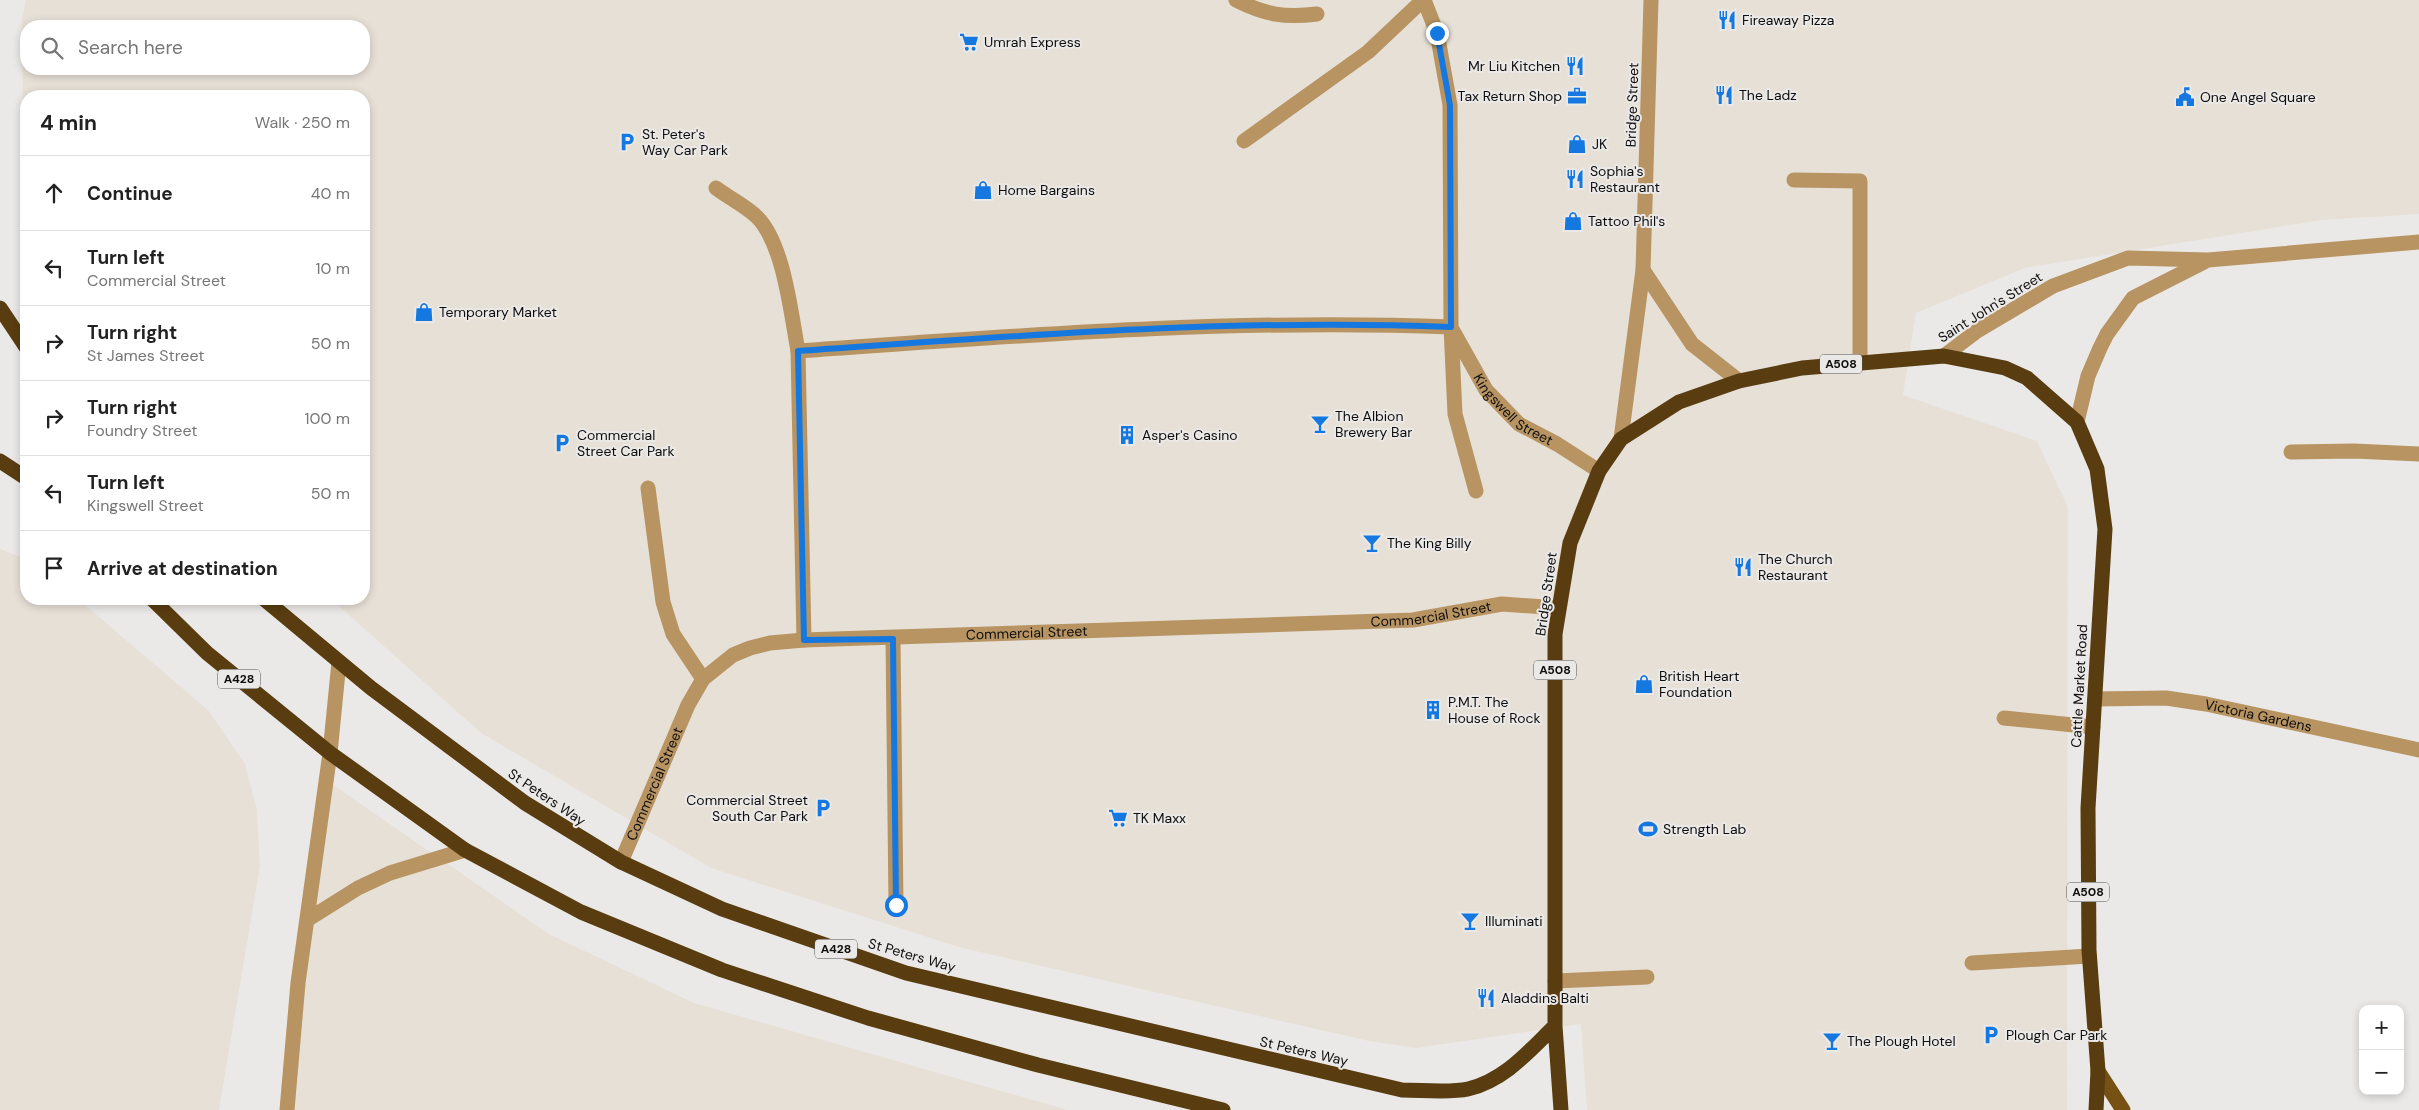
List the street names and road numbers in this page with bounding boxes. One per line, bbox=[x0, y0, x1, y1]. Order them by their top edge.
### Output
street label: Bridge Street bbox=[1622, 62, 1642, 148]
street label: Saint John's Street bbox=[1934, 268, 2046, 346]
road number: A508 bbox=[1820, 354, 1862, 374]
street label: Kingswell Street bbox=[1469, 370, 1556, 449]
street label: Bridge Street bbox=[1531, 551, 1561, 637]
street label: Commercial Street bbox=[1370, 597, 1493, 630]
street label: Commercial Street bbox=[965, 622, 1088, 644]
street label: Cattle Market Road bbox=[2067, 624, 2091, 748]
road number: A508 bbox=[1534, 660, 1576, 680]
road number: A428 bbox=[218, 670, 260, 689]
street label: Victoria Gardens bbox=[2203, 695, 2314, 736]
street label: Commercial Street bbox=[622, 724, 687, 843]
street label: St Peters Way bbox=[505, 764, 590, 830]
road number: A508 bbox=[2067, 882, 2109, 902]
street label: St Peters Way bbox=[866, 934, 958, 976]
road number: A428 bbox=[815, 940, 857, 959]
street label: St Peters Way bbox=[1258, 1032, 1350, 1070]

